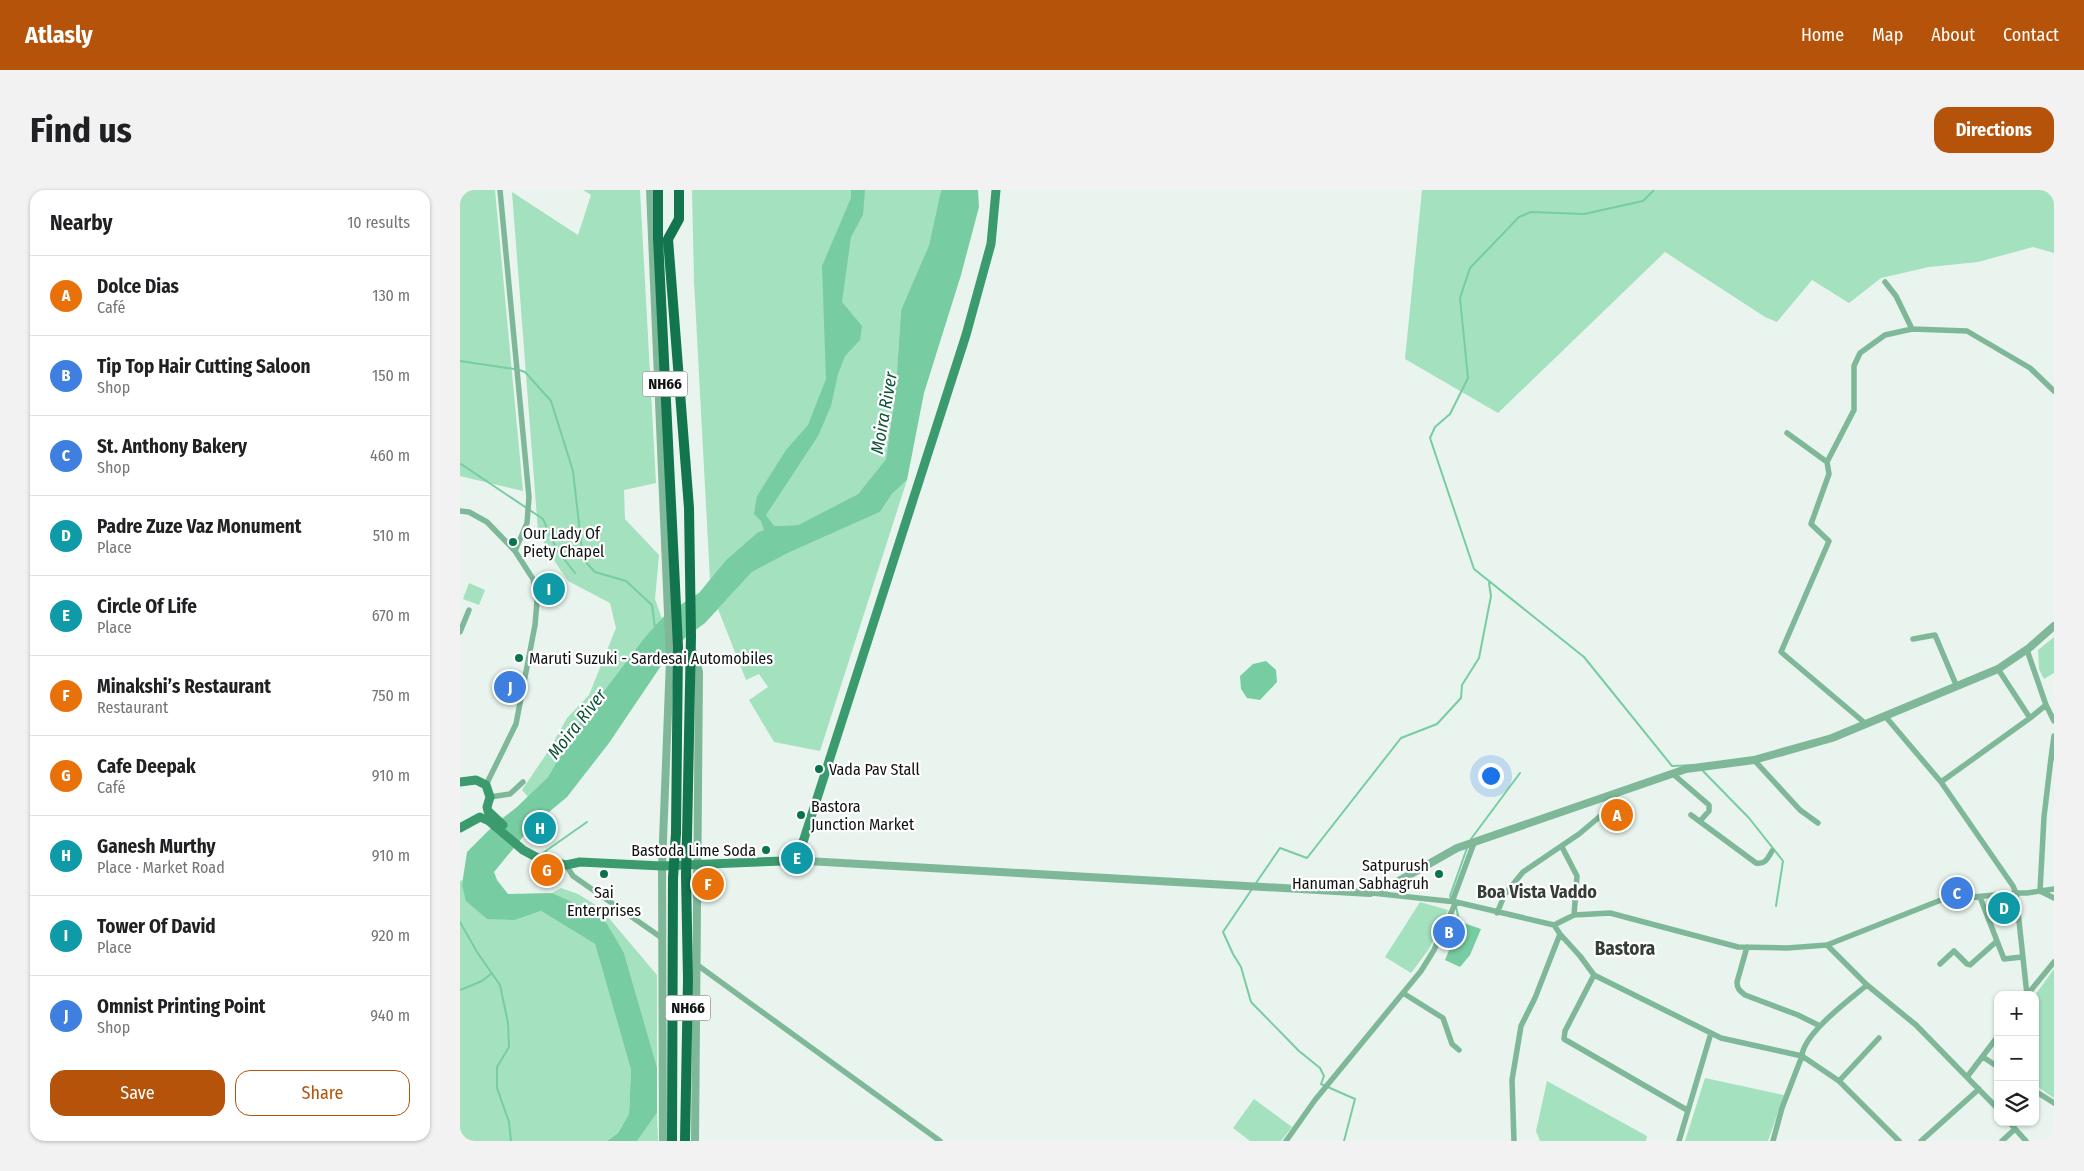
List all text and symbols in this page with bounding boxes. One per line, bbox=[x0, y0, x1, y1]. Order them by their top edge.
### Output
text: Atlasly bbox=[25, 21, 93, 49]
text: Home bbox=[1801, 24, 1844, 46]
text: Map bbox=[1872, 24, 1903, 46]
text: About bbox=[1931, 24, 1975, 46]
text: Contact bbox=[2003, 24, 2059, 46]
button: Directions bbox=[1934, 107, 2054, 153]
text: Find us bbox=[30, 109, 132, 151]
text: Nearby bbox=[50, 210, 112, 236]
text: 10 results bbox=[347, 213, 410, 232]
text: Dolce Dias bbox=[97, 275, 179, 298]
text: A bbox=[62, 286, 70, 305]
text: 130 m bbox=[372, 286, 410, 305]
text: Café bbox=[97, 298, 125, 317]
text: Tip Top Hair Cutting Saloon bbox=[97, 355, 311, 378]
text: B bbox=[62, 366, 70, 385]
text: 150 m bbox=[372, 366, 410, 385]
water label: Moira River bbox=[866, 370, 902, 456]
road number: NH66 bbox=[642, 372, 688, 396]
text: Shop bbox=[97, 378, 130, 397]
text: St. Anthony Bakery bbox=[97, 435, 247, 458]
text: C bbox=[62, 446, 70, 465]
text: 460 m bbox=[370, 446, 410, 465]
text: Shop bbox=[97, 458, 130, 477]
text: Padre Zuze Vaz Monument bbox=[97, 515, 301, 538]
place label: Our Lady Of Piety Chapel bbox=[523, 524, 604, 561]
text: D bbox=[61, 526, 71, 545]
text: 510 m bbox=[373, 526, 410, 545]
marker: Our Lady Of Piety Chapel bbox=[507, 536, 519, 548]
text: Place bbox=[97, 538, 132, 557]
pin: I bbox=[533, 570, 565, 608]
text: Circle Of Life bbox=[97, 595, 197, 618]
text: E bbox=[62, 606, 70, 625]
text: 670 m bbox=[372, 606, 410, 625]
text: Place bbox=[97, 618, 132, 637]
place label: Maruti Suzuki - Sardesai Automobiles bbox=[529, 649, 773, 668]
marker: Maruti Suzuki - Sardesai Automobiles bbox=[513, 652, 525, 664]
pin: J bbox=[494, 668, 526, 706]
text: Minakshi’s Restaurant bbox=[97, 675, 271, 698]
water label: Moira River bbox=[543, 684, 612, 763]
text: F bbox=[62, 686, 70, 705]
text: 750 m bbox=[372, 686, 410, 705]
text: Restaurant bbox=[97, 698, 168, 717]
text: Cafe Deepak bbox=[97, 755, 196, 778]
place label: Vada Pav Stall bbox=[829, 760, 920, 779]
marker: Vada Pav Stall bbox=[813, 763, 825, 775]
your location bbox=[1478, 763, 1504, 789]
text: G bbox=[61, 766, 71, 785]
text: 910 m bbox=[372, 766, 410, 785]
text: Café bbox=[97, 778, 125, 797]
pin: A bbox=[1601, 796, 1633, 834]
place label: Bastora Junction Market bbox=[811, 797, 915, 834]
pin: H bbox=[524, 809, 556, 847]
marker: Bastora Junction Market bbox=[795, 809, 807, 821]
text: Ganesh Murthy bbox=[97, 835, 216, 858]
pin: E bbox=[781, 839, 813, 877]
place label: Bastoda Lime Soda bbox=[631, 841, 756, 860]
marker: Bastoda Lime Soda bbox=[760, 844, 772, 856]
text: H bbox=[61, 846, 71, 865]
text: 910 m bbox=[372, 846, 410, 865]
pin: G bbox=[531, 851, 563, 889]
place label: Satpurush Hanuman Sabhagruh bbox=[1292, 856, 1429, 893]
text: Place · Market Road bbox=[97, 858, 225, 877]
pin: F bbox=[692, 865, 724, 903]
marker: Sai Enterprises bbox=[598, 868, 610, 880]
marker: Satpurush Hanuman Sabhagruh bbox=[1433, 868, 1445, 880]
pin: C bbox=[1941, 874, 1973, 912]
district label: Boa Vista Vaddo bbox=[1477, 881, 1597, 903]
place label: Sai Enterprises bbox=[567, 883, 641, 920]
pin: D bbox=[1988, 889, 2020, 927]
pin: B bbox=[1433, 913, 1465, 951]
text: Tower Of David bbox=[97, 915, 216, 938]
text: I bbox=[64, 926, 68, 945]
text: 920 m bbox=[371, 926, 410, 945]
district label: Bastora bbox=[1595, 937, 1655, 960]
text: Place bbox=[97, 938, 132, 957]
map controls bbox=[1994, 991, 2039, 1126]
button: + bbox=[1994, 991, 2039, 1036]
text: Omnist Printing Point bbox=[97, 995, 266, 1018]
road number: NH66 bbox=[666, 996, 710, 1020]
text: J bbox=[64, 1006, 68, 1025]
text: 940 m bbox=[370, 1006, 410, 1025]
text: Shop bbox=[97, 1018, 130, 1037]
button: − bbox=[1994, 1036, 2039, 1081]
button: Save bbox=[50, 1070, 225, 1116]
button: Share bbox=[235, 1070, 410, 1116]
button: layers bbox=[1994, 1081, 2039, 1126]

